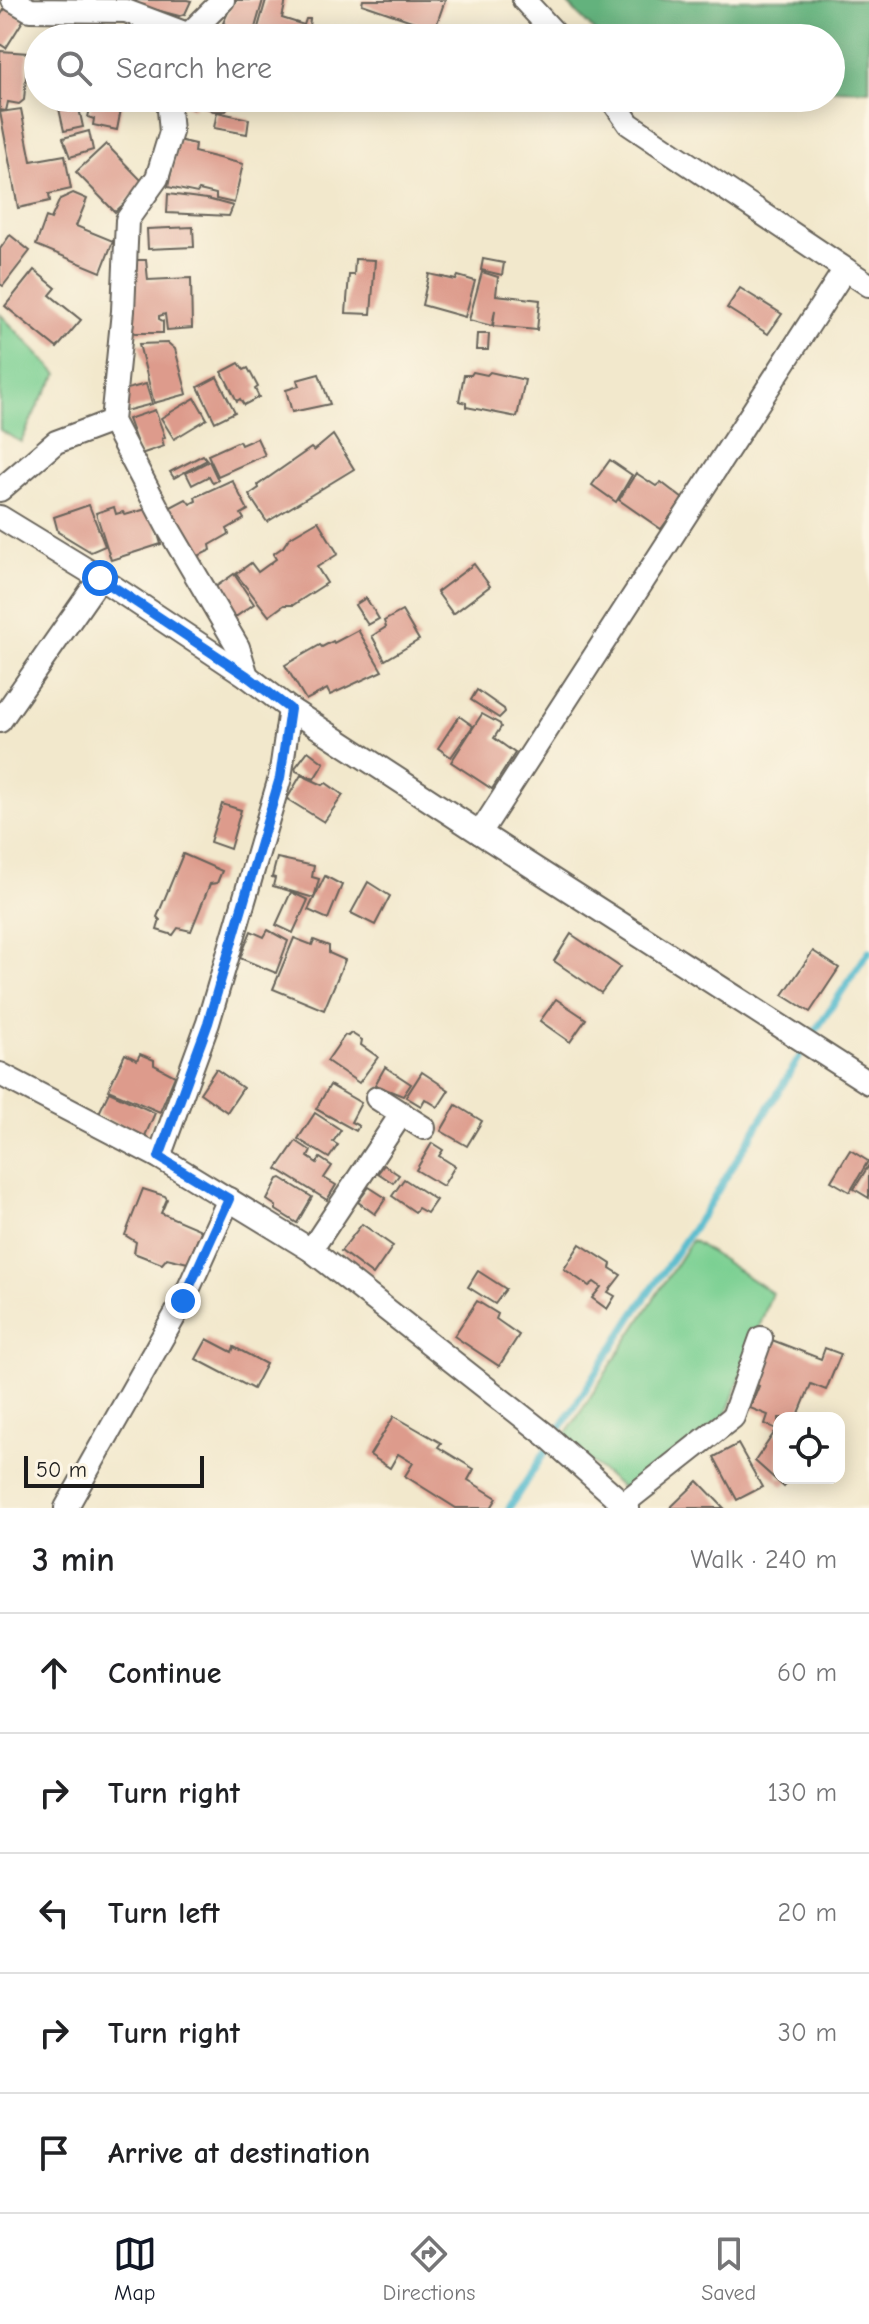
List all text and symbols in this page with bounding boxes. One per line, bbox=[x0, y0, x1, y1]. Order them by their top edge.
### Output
search box bbox=[24, 24, 845, 112]
icon: search bbox=[52, 46, 96, 90]
text: Search here bbox=[116, 51, 272, 86]
route start bbox=[82, 560, 118, 596]
route end bbox=[165, 1283, 201, 1319]
map controls bbox=[773, 1412, 845, 1484]
button: locate bbox=[773, 1412, 845, 1484]
scale bar bbox=[24, 1452, 204, 1488]
text: 50 m bbox=[36, 1457, 87, 1483]
text: 3 min bbox=[32, 1540, 115, 1580]
text: Walk · 240 m bbox=[691, 1545, 837, 1575]
icon: ahead bbox=[32, 1651, 76, 1695]
text: Continue bbox=[108, 1656, 222, 1691]
text: 60 m bbox=[777, 1658, 837, 1688]
icon: right bbox=[32, 1771, 76, 1815]
text: Turn right bbox=[108, 1776, 240, 1811]
text: 130 m bbox=[768, 1778, 837, 1808]
icon: left bbox=[32, 1891, 76, 1935]
text: Turn left bbox=[108, 1896, 220, 1931]
text: 20 m bbox=[777, 1898, 837, 1928]
icon: right bbox=[32, 2011, 76, 2055]
text: Turn right bbox=[108, 2016, 240, 2051]
text: 30 m bbox=[778, 2018, 837, 2048]
icon: arrive bbox=[32, 2131, 76, 2175]
text: Arrive at destination bbox=[108, 2136, 370, 2171]
tab: Map bbox=[113, 2232, 157, 2306]
tab: Directions bbox=[383, 2232, 476, 2306]
tab: Saved bbox=[701, 2232, 756, 2306]

